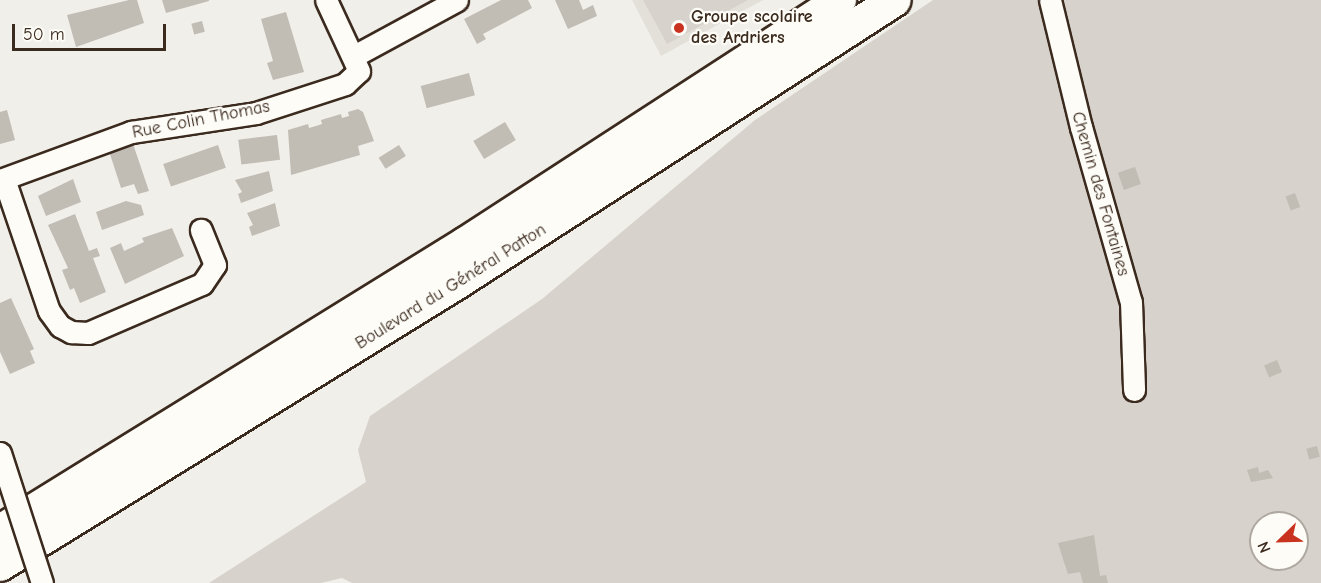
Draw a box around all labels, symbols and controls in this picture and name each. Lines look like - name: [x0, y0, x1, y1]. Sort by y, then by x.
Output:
- place label: Groupe scolaire des Ardriers: [691, 7, 813, 50]
- scale bar: [15, 12, 170, 50]
- marker: Groupe scolaire des Ardriers: [672, 21, 686, 35]
- text: 50 m: [23, 24, 65, 45]
- street label: Rue Colin Thomas: [130, 96, 272, 144]
- street label: Chemin des Fontaines: [1066, 109, 1134, 279]
- street label: Boulevard du Général Patton: [352, 219, 550, 355]
- north arrow: [1249, 511, 1309, 571]
- text: N: [1254, 539, 1275, 556]

